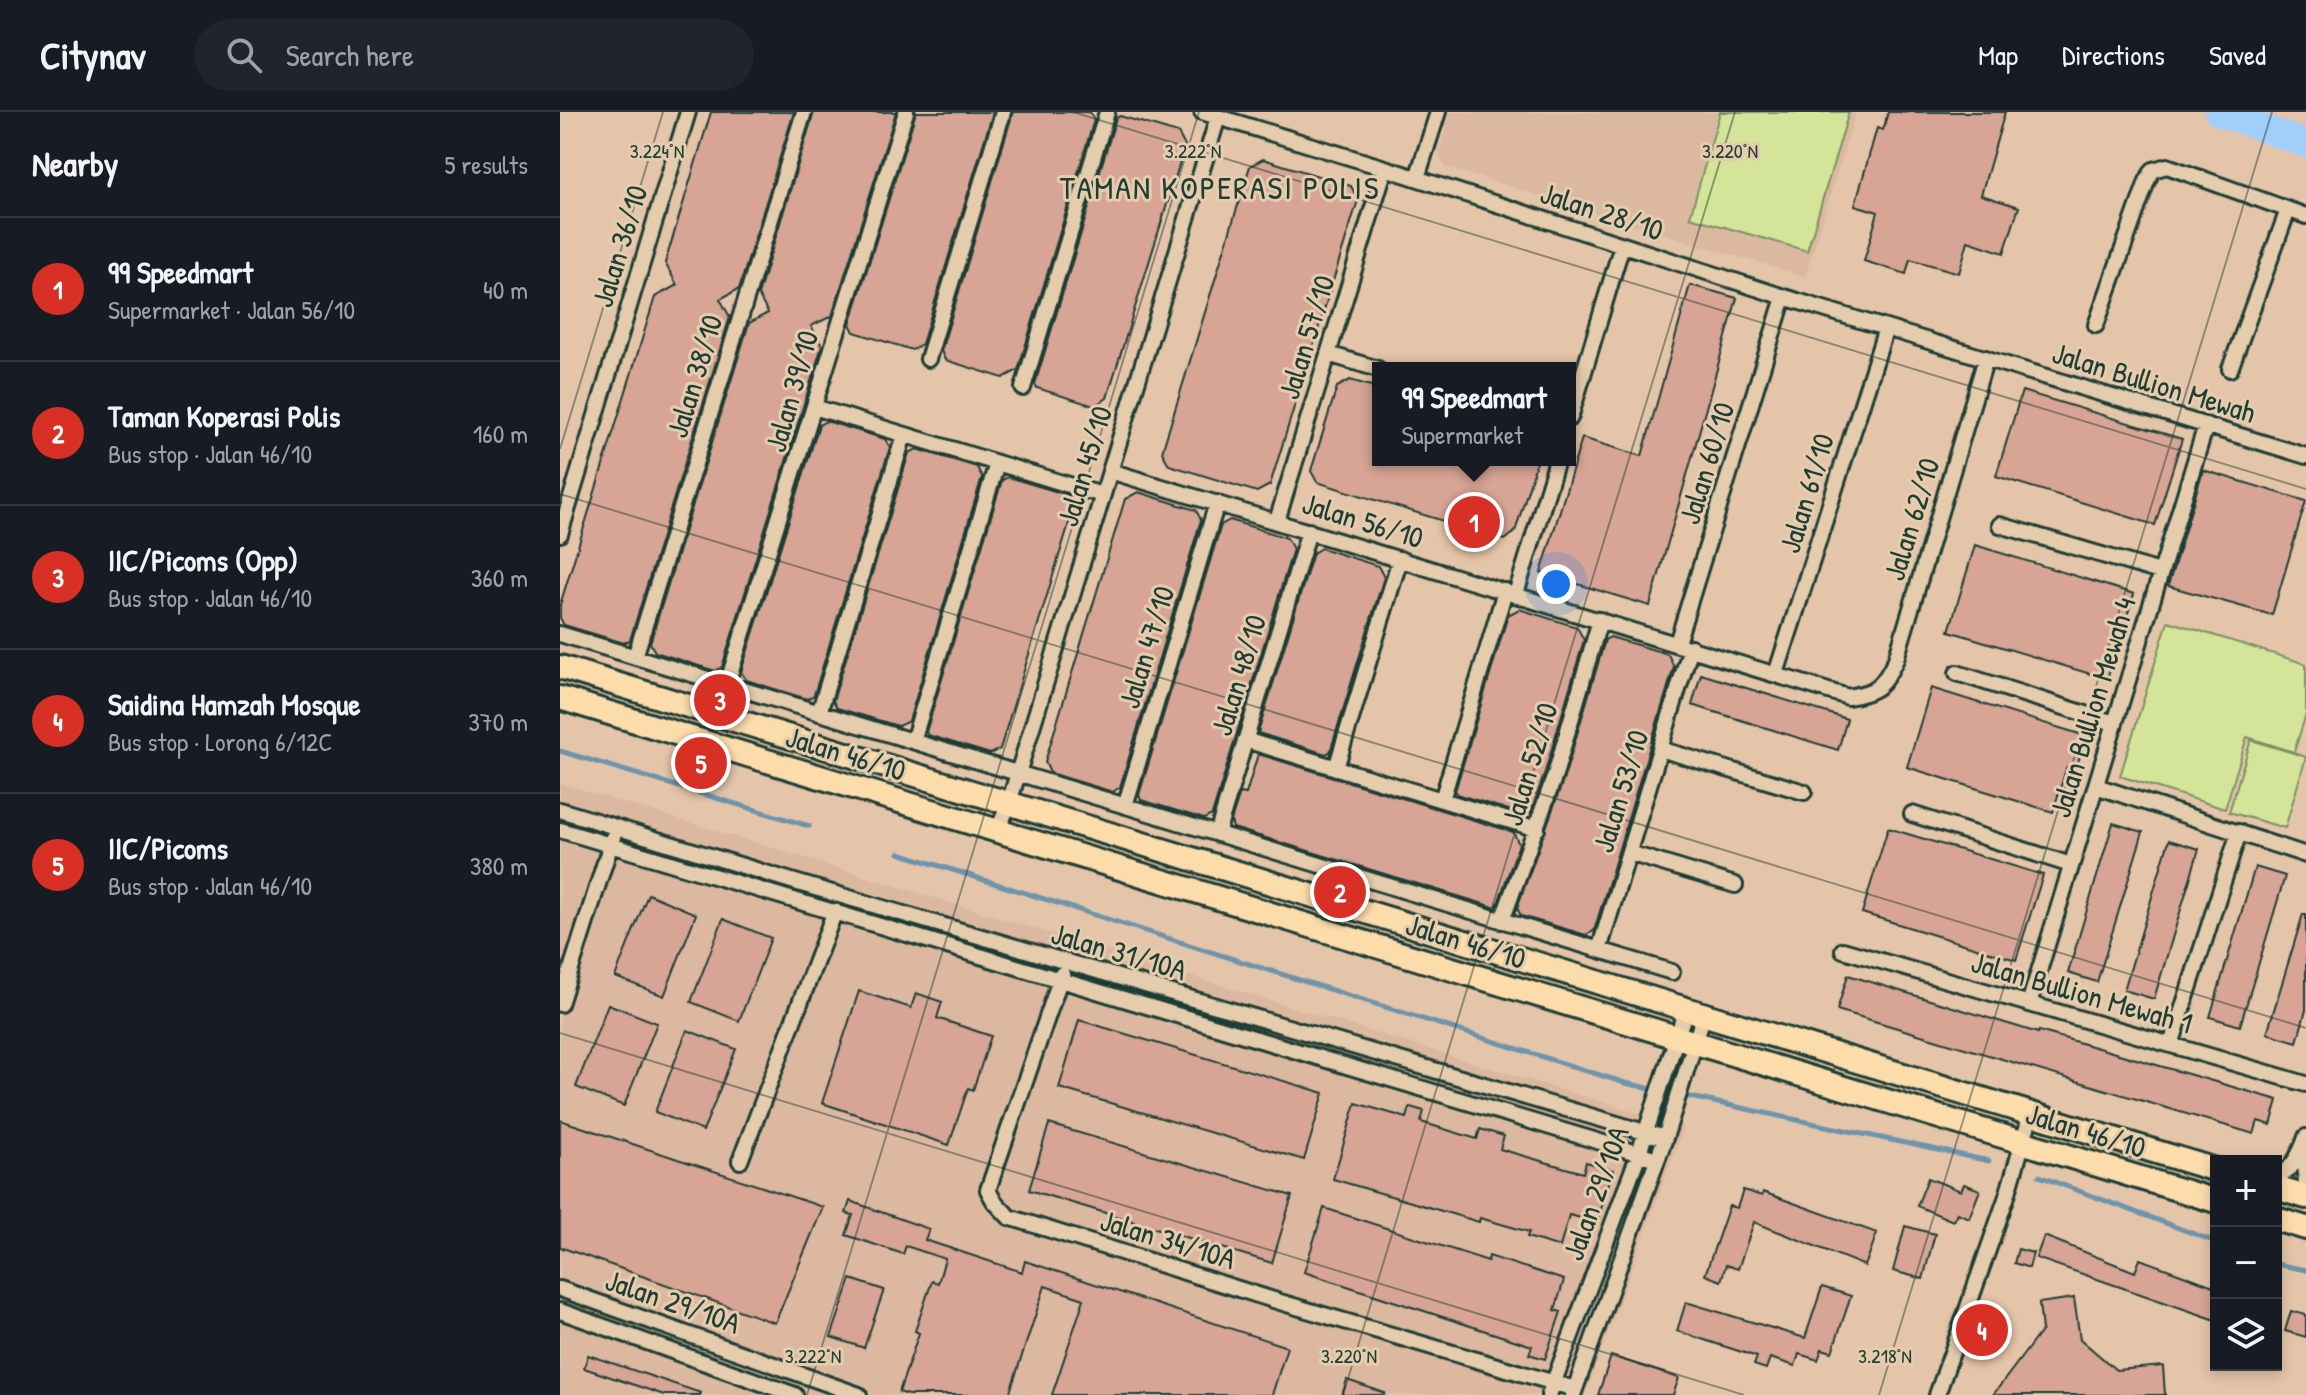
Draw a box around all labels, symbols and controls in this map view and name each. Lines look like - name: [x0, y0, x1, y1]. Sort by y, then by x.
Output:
- search box: [194, 19, 754, 91]
- text: Citynav: [40, 29, 146, 81]
- icon: search: [222, 33, 266, 77]
- text: Search here: [286, 35, 414, 75]
- text: Map: [1978, 36, 2018, 74]
- text: Directions: [2062, 36, 2165, 74]
- text: Saved: [2209, 36, 2266, 74]
- text: 3.224°N: [630, 137, 684, 164]
- text: 3.222°N: [1165, 137, 1221, 164]
- text: 3.220°N: [1702, 137, 1758, 164]
- text: Nearby: [32, 141, 118, 187]
- text: 5 results: [444, 147, 528, 182]
- district label: TAMAN KOPERASI POLIS: [1060, 166, 1380, 209]
- street label: Jalan 28/10: [1535, 172, 1669, 250]
- street label: Jalan 36/10: [582, 180, 656, 312]
- text: 99 Speedmart: [108, 252, 253, 292]
- street label: Jalan 57/10: [1268, 270, 1344, 404]
- text: 1: [53, 272, 63, 307]
- text: 40 m: [483, 272, 528, 307]
- text: Supermarket · Jalan 56/10: [108, 292, 355, 327]
- street label: Jalan 38/10: [656, 310, 732, 442]
- street label: Jalan 39/10: [755, 326, 827, 456]
- street label: Jalan Bullion Mewah: [2047, 332, 2261, 432]
- popup: [1372, 362, 1576, 466]
- text: 99 Speedmart: [1401, 377, 1547, 417]
- text: Taman Koperasi Polis: [108, 396, 340, 436]
- street label: Jalan 60/10: [1669, 397, 1743, 529]
- street label: Jalan 45/10: [1047, 401, 1121, 531]
- text: 2: [52, 416, 64, 451]
- text: 160 m: [473, 416, 528, 451]
- text: Supermarket: [1401, 417, 1523, 452]
- street label: Jalan 61/10: [1769, 428, 1843, 558]
- text: Bus stop · Jalan 46/10: [108, 436, 312, 471]
- street label: Jalan 62/10: [1873, 453, 1949, 585]
- street label: Jalan 56/10: [1298, 483, 1428, 557]
- pin: 1: [1448, 492, 1500, 552]
- text: IIC/Picoms (Opp): [108, 540, 298, 580]
- text: 3: [52, 560, 64, 595]
- text: 360 m: [471, 560, 528, 595]
- your location: [1536, 564, 1576, 604]
- text: Bus stop · Jalan 46/10: [108, 580, 312, 615]
- street label: Jalan 47/10: [1108, 581, 1184, 713]
- street label: Jalan Bullion Mewah 4: [2039, 592, 2145, 822]
- street label: Jalan 48/10: [1201, 610, 1275, 740]
- pin: 3: [694, 670, 746, 730]
- text: Saidina Hamzah Mosque: [108, 684, 361, 724]
- street label: Jalan 52/10: [1491, 698, 1567, 830]
- text: 4: [53, 704, 63, 739]
- text: 370 m: [468, 704, 528, 739]
- street label: Jalan 46/10: [781, 716, 911, 790]
- text: Bus stop · Lorong 6/12C: [108, 724, 332, 759]
- street label: Jalan 53/10: [1582, 725, 1658, 857]
- pin: 5: [675, 733, 727, 793]
- text: IIC/Picoms: [108, 828, 228, 868]
- text: 5: [53, 848, 64, 883]
- text: 380 m: [470, 848, 528, 883]
- pin: 2: [1314, 862, 1366, 922]
- text: Bus stop · Jalan 46/10: [108, 868, 312, 903]
- street label: Jalan 46/10: [1401, 904, 1531, 978]
- street label: Jalan 31/10A: [1047, 913, 1192, 989]
- street label: Jalan Bullion Mewah 1: [1967, 941, 2197, 1043]
- street label: Jalan 46/10: [2021, 1093, 2151, 1167]
- street label: Jalan 29/10A: [1552, 1120, 1638, 1266]
- map controls: [2210, 1155, 2282, 1371]
- button: +: [2210, 1155, 2282, 1227]
- street label: Jalan 34/10A: [1095, 1199, 1241, 1279]
- button: −: [2210, 1227, 2282, 1299]
- street label: Jalan 29/10A: [600, 1259, 746, 1343]
- button: layers: [2210, 1299, 2282, 1371]
- pin: 4: [1956, 1300, 2008, 1360]
- text: 3.222°N: [785, 1342, 841, 1369]
- text: 3.220°N: [1321, 1342, 1377, 1369]
- text: 3.218°N: [1858, 1342, 1912, 1369]

